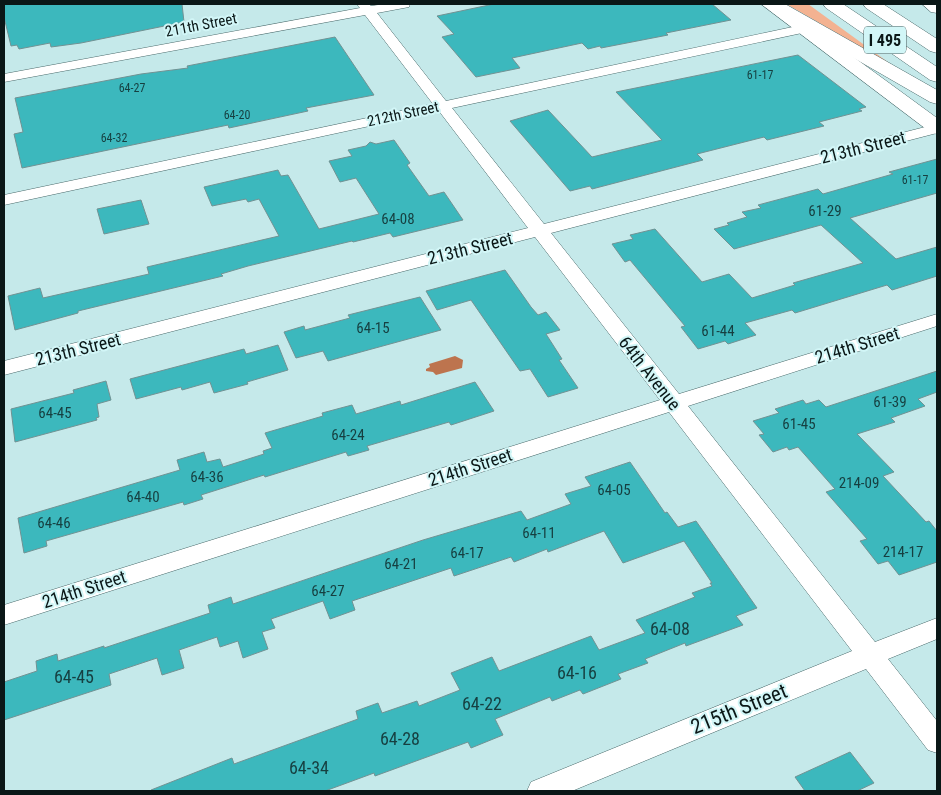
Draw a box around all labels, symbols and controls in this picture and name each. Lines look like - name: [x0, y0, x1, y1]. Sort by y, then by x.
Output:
- street label: 211th Street: [164, 9, 238, 41]
- road number: I 495: [864, 26, 906, 54]
- house number: 61-17: [747, 68, 773, 82]
- house number: 64-27: [119, 81, 145, 95]
- street label: 212th Street: [366, 98, 440, 130]
- house number: 64-20: [224, 108, 250, 122]
- street label: 213th Street: [818, 126, 908, 168]
- house number: 64-32: [101, 131, 127, 145]
- house number: 61-17: [902, 173, 928, 187]
- house number: 61-29: [808, 202, 842, 220]
- house number: 64-08: [381, 210, 415, 228]
- street label: 213th Street: [425, 227, 515, 269]
- house number: 64-15: [356, 319, 390, 337]
- house number: 61-44: [701, 322, 735, 340]
- street label: 214th Street: [812, 322, 902, 368]
- street label: 213th Street: [33, 328, 123, 370]
- street label: 64th Avenue: [615, 332, 685, 414]
- house number: 61-39: [873, 393, 907, 411]
- house number: 64-45: [38, 404, 72, 422]
- house number: 61-45: [782, 415, 816, 433]
- house number: 64-24: [331, 426, 365, 444]
- street label: 214th Street: [425, 444, 515, 490]
- house number: 64-36: [190, 468, 224, 486]
- house number: 214-09: [839, 474, 879, 492]
- house number: 64-05: [597, 481, 631, 499]
- house number: 64-40: [126, 488, 160, 506]
- house number: 64-46: [37, 514, 71, 532]
- house number: 64-11: [522, 524, 556, 542]
- house number: 214-17: [883, 543, 923, 561]
- house number: 64-17: [450, 544, 484, 562]
- house number: 64-21: [384, 555, 418, 573]
- street label: 214th Street: [39, 566, 129, 612]
- house number: 64-27: [311, 582, 345, 600]
- house number: 64-08: [650, 618, 690, 639]
- house number: 64-16: [557, 662, 597, 683]
- house number: 64-45: [54, 666, 94, 687]
- street label: 215th Street: [687, 679, 791, 739]
- house number: 64-22: [462, 693, 502, 714]
- house number: 64-28: [380, 728, 420, 749]
- house number: 64-34: [289, 757, 329, 778]

